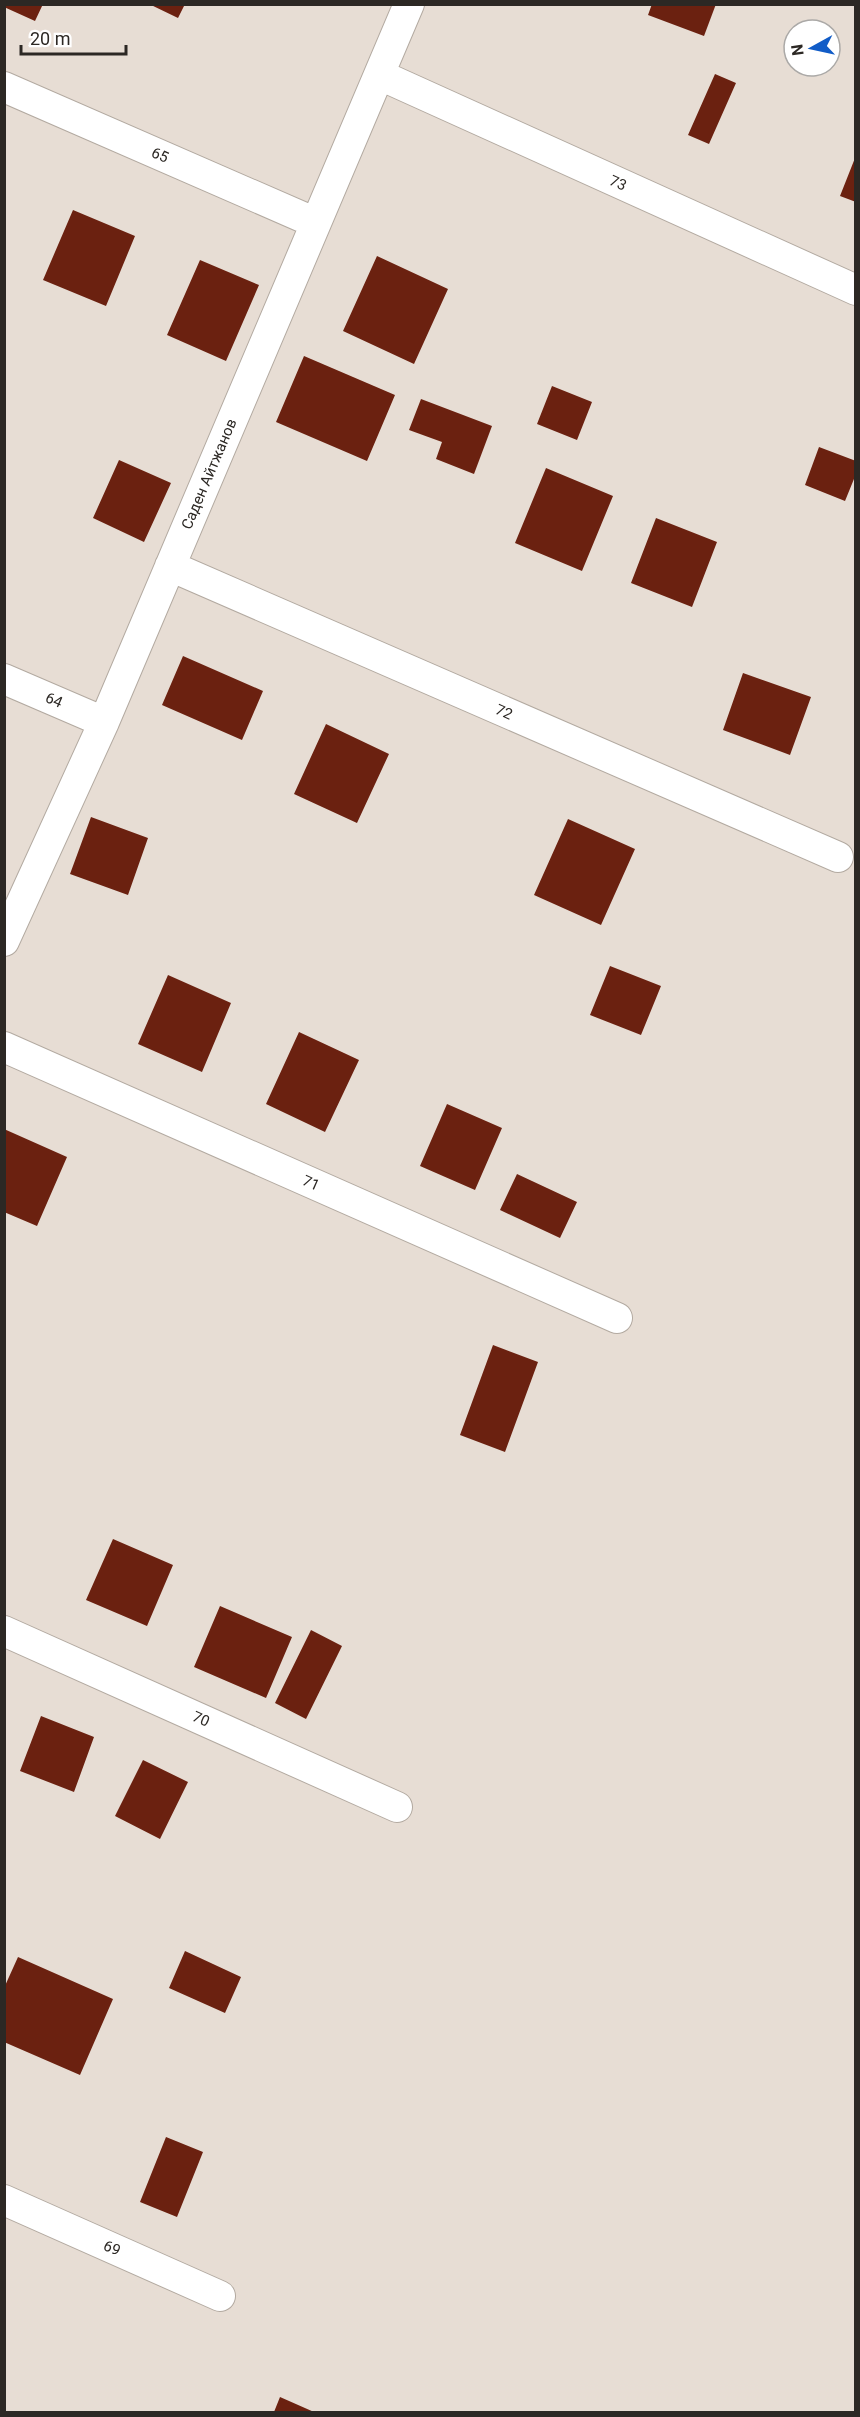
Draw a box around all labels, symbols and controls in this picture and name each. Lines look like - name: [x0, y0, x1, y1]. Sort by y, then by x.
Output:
- scale bar: [21, 18, 126, 56]
- north arrow: [782, 18, 842, 78]
- text: 20 m: [30, 28, 70, 49]
- text: N: [787, 43, 808, 57]
- street label: 65: [149, 143, 171, 167]
- street label: 73: [607, 171, 629, 195]
- street label: Саден Айтжанов: [178, 416, 240, 532]
- street label: 64: [43, 688, 66, 712]
- street label: 72: [493, 700, 515, 724]
- street label: 71: [300, 1171, 322, 1195]
- street label: 70: [190, 1707, 212, 1731]
- street label: 69: [101, 2236, 123, 2260]

